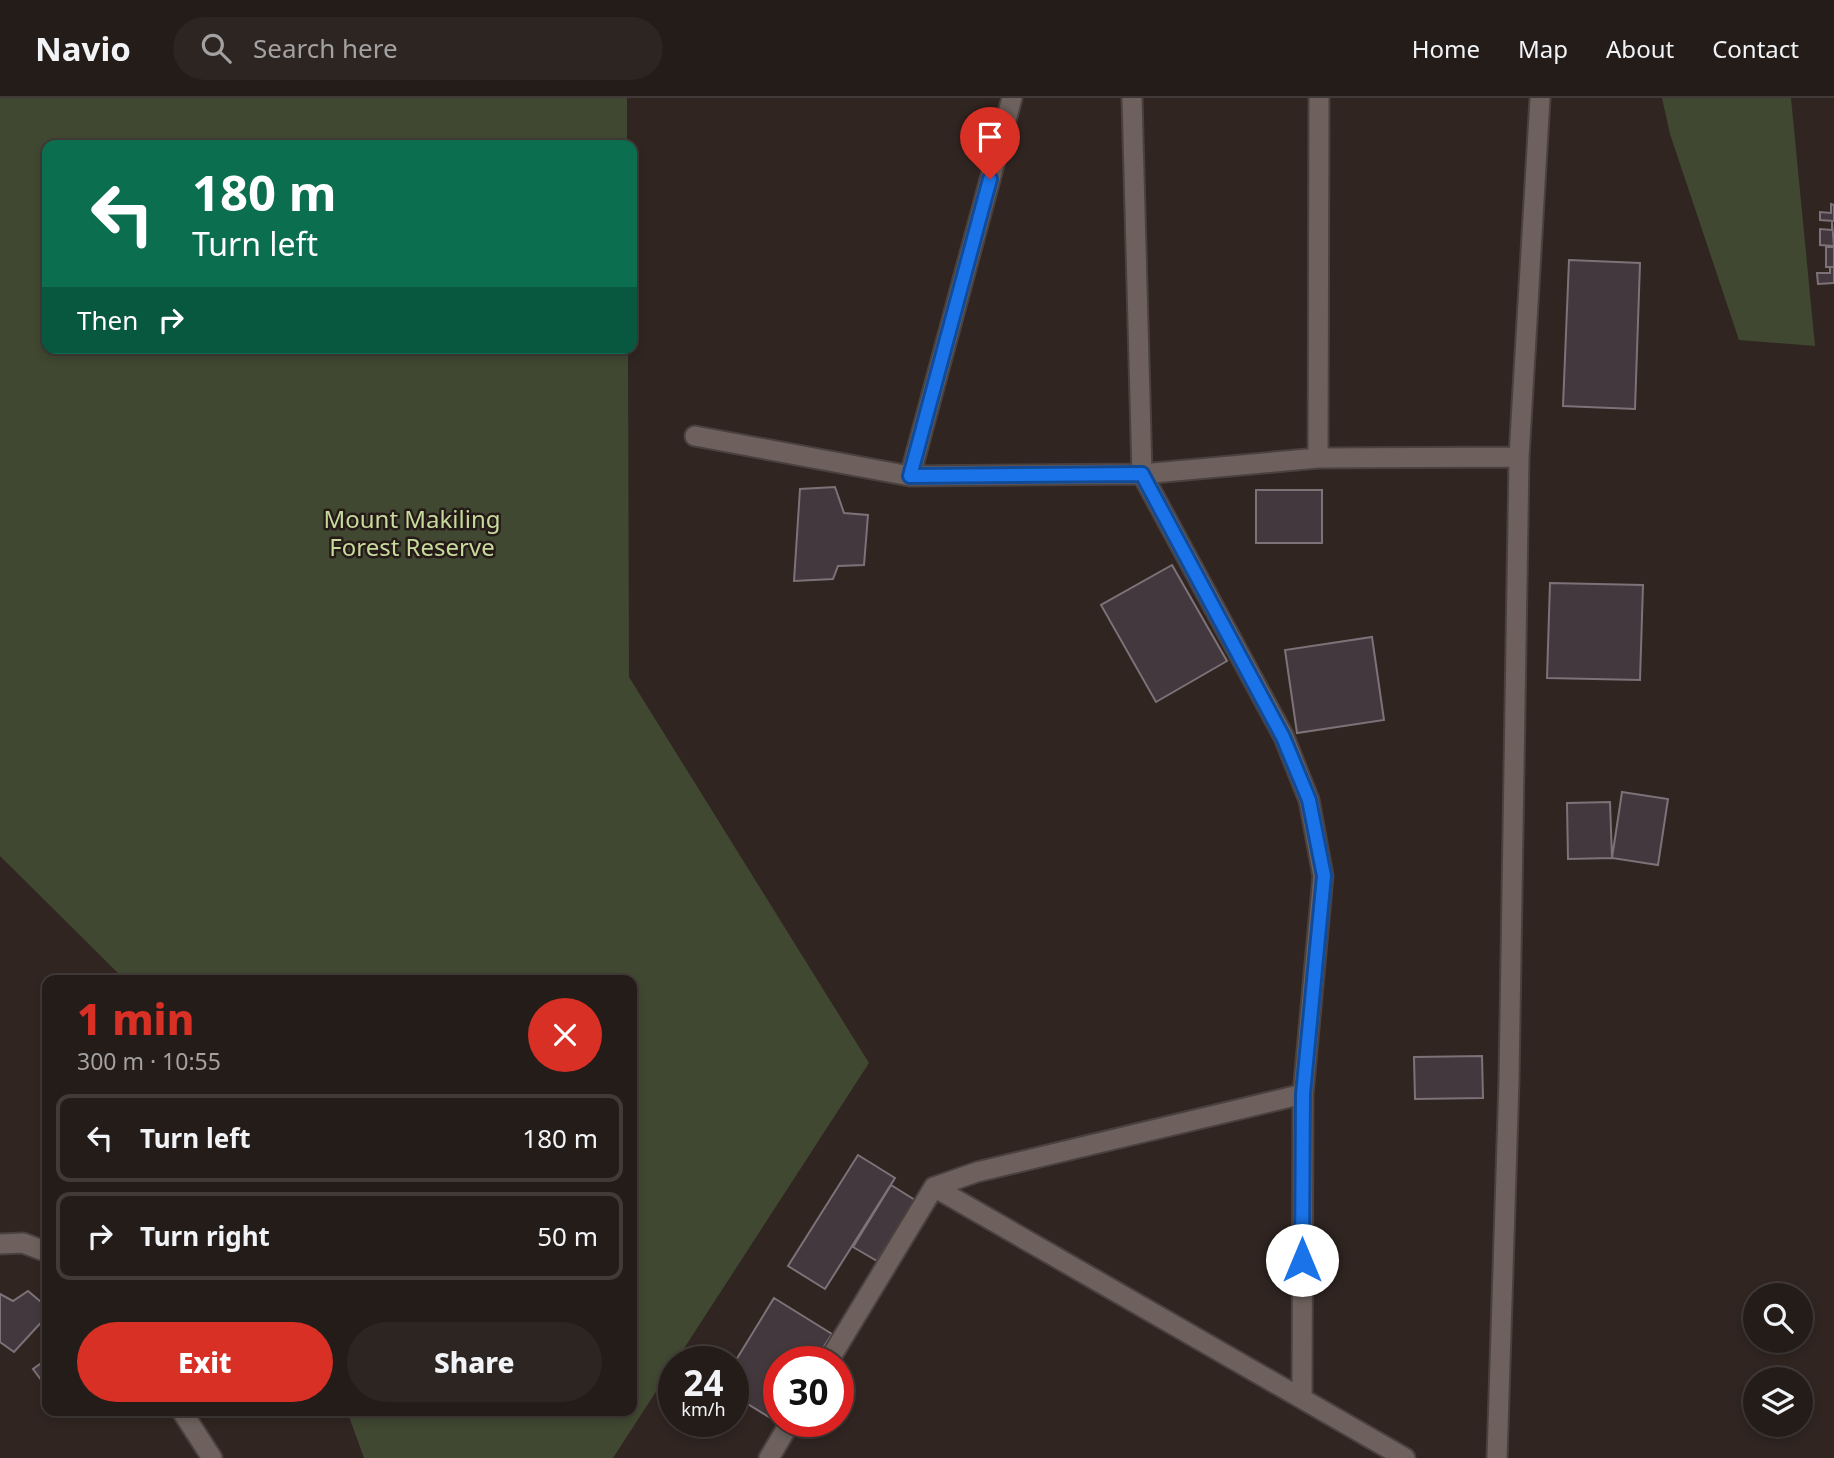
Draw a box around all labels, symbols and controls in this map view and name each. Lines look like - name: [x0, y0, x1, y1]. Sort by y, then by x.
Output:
- search box: [173, 17, 663, 80]
- text: Navio: [35, 26, 131, 71]
- icon: search: [197, 29, 235, 67]
- text: Search here: [253, 30, 398, 66]
- text: Home: [1412, 32, 1480, 65]
- text: Map: [1518, 32, 1568, 65]
- text: About: [1606, 32, 1674, 65]
- text: Contact: [1712, 32, 1799, 65]
- pin: [960, 107, 1020, 179]
- icon: arrive: [971, 118, 1009, 156]
- text: 180 m: [192, 159, 337, 225]
- icon: left: [77, 168, 168, 259]
- text: Turn left: [192, 222, 318, 265]
- icon: right: [152, 301, 190, 339]
- text: Then: [77, 302, 138, 338]
- park label: Mount Makiling Forest Reserve: [323, 502, 501, 563]
- text: 1 min: [77, 990, 194, 1047]
- button: close: [528, 998, 602, 1072]
- text: 300 m · 10:55: [77, 1045, 221, 1077]
- icon: left: [81, 1119, 119, 1157]
- text: Turn left: [140, 1120, 251, 1156]
- text: 180 m: [522, 1120, 598, 1156]
- icon: right: [81, 1217, 119, 1255]
- text: Turn right: [140, 1218, 270, 1254]
- text: 50 m: [537, 1218, 598, 1254]
- position arrow: [1265, 1223, 1339, 1297]
- map controls: [1743, 1283, 1813, 1437]
- button: search: [1743, 1283, 1813, 1353]
- button: Exit: [77, 1322, 333, 1402]
- button: Share: [347, 1322, 602, 1402]
- speed limit sign: 30: [763, 1346, 854, 1437]
- text: 24: [683, 1359, 724, 1406]
- button: layers: [1743, 1367, 1813, 1437]
- text: km/h: [681, 1397, 726, 1421]

